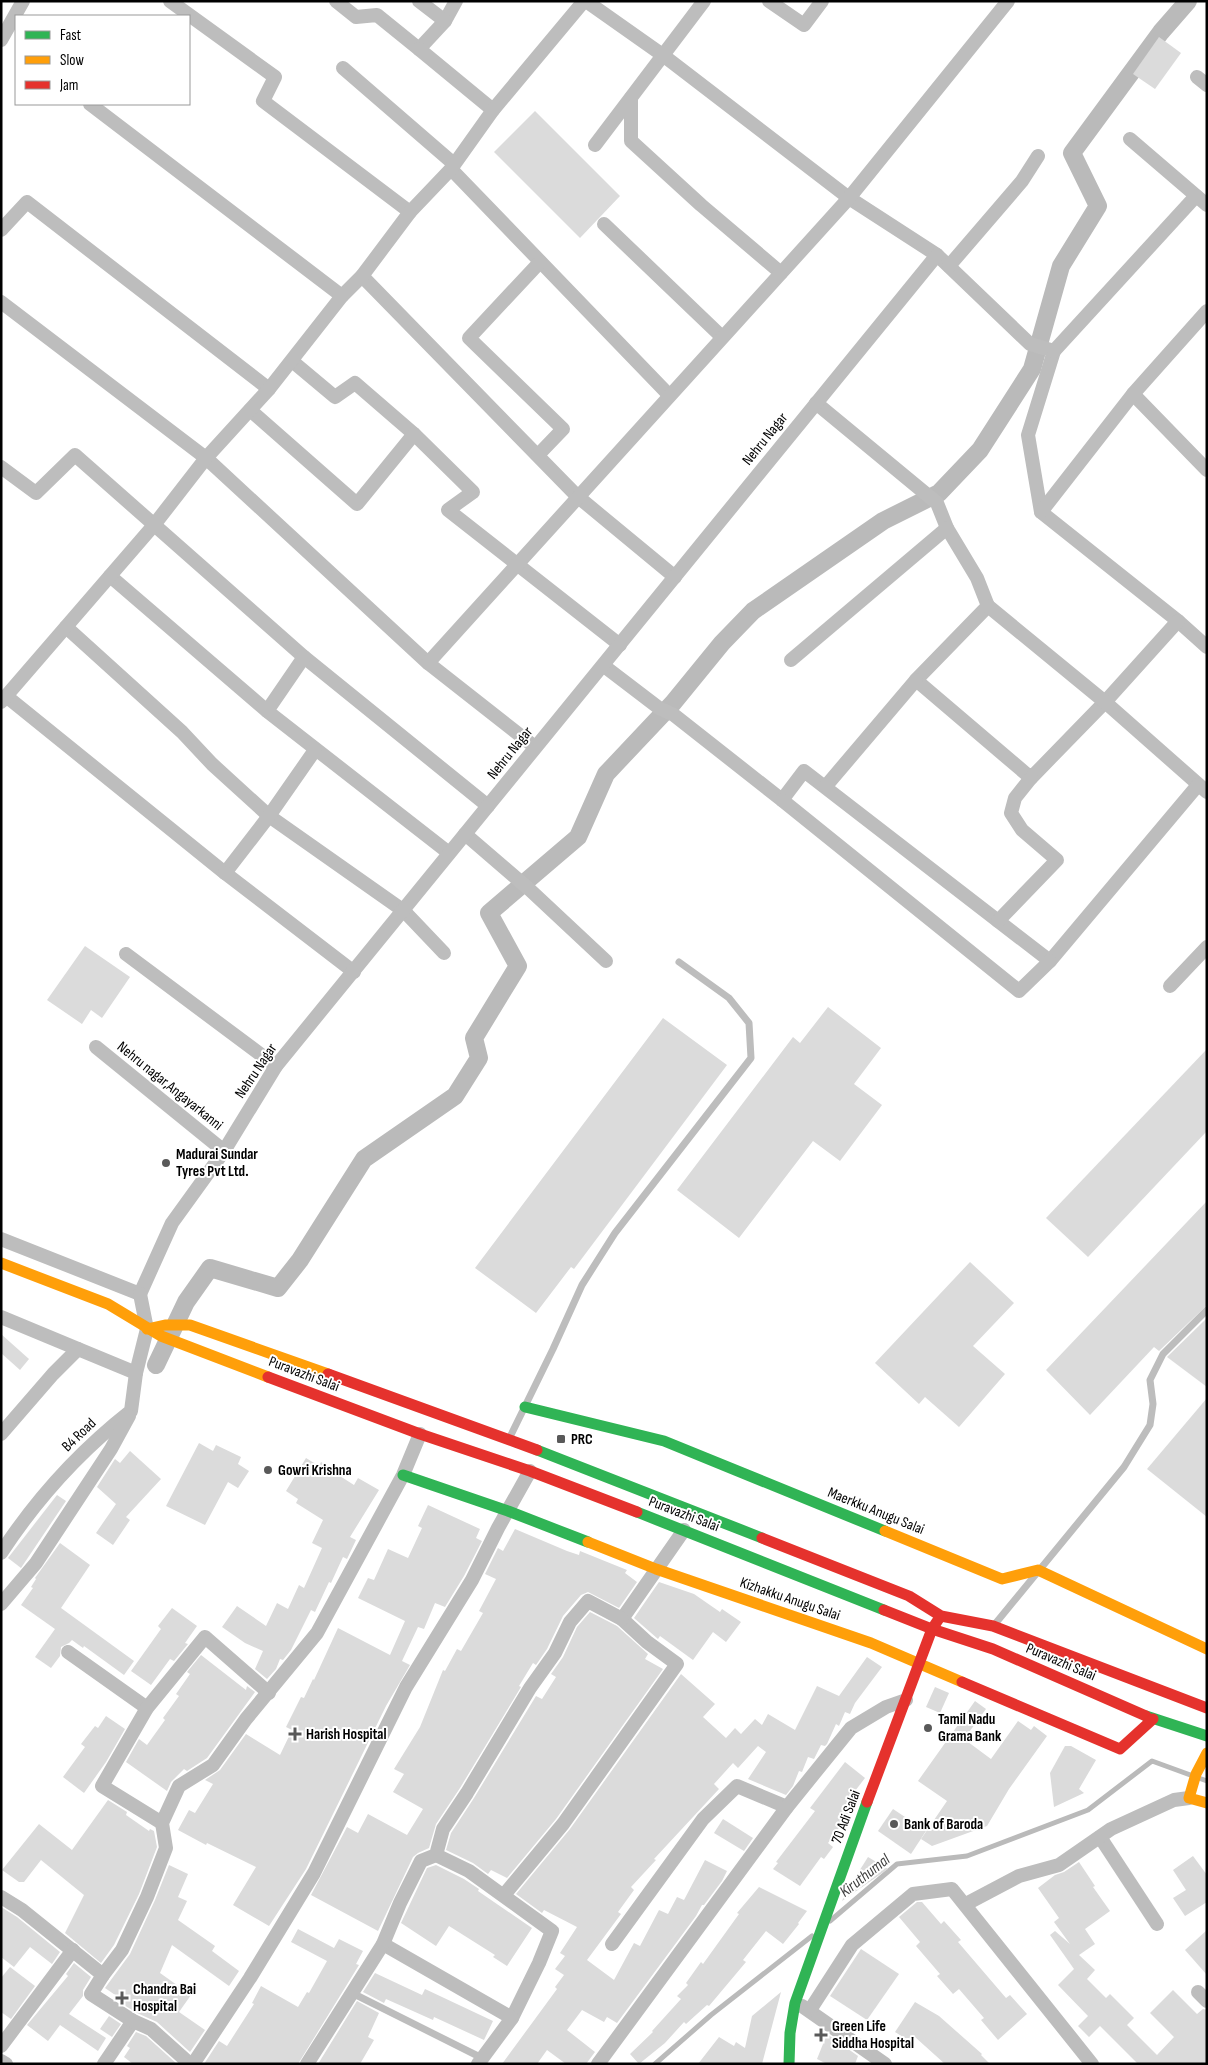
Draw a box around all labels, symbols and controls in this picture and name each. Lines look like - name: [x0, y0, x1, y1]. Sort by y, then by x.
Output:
- legend: [15, 15, 190, 105]
- text: Fast: [60, 26, 82, 45]
- text: Slow: [60, 51, 84, 70]
- text: Jam: [59, 76, 78, 95]
- street label: Nehru Nagar: [738, 408, 792, 469]
- street label: Nehru Nagar: [483, 722, 537, 783]
- street label: Nehru nagar,Angayarkanni: [113, 1037, 227, 1135]
- street label: Nehru Nagar: [231, 1039, 282, 1102]
- place label: Madurai Sundar Tyres Pvt Ltd.: [176, 1145, 258, 1181]
- marker: Madurai Sundar Tyres Pvt Ltd.: [160, 1157, 172, 1169]
- street label: Puravazhi Salai: [266, 1352, 342, 1396]
- street label: B4 Road: [58, 1414, 100, 1456]
- place label: PRC: [571, 1430, 593, 1449]
- marker: PRC: [555, 1433, 567, 1445]
- place label: Gowri Krishna: [278, 1461, 352, 1480]
- marker: Gowri Krishna: [262, 1464, 274, 1476]
- street label: Maerkku Anugu Salai: [825, 1483, 927, 1539]
- street label: Puravazhi Salai: [646, 1492, 722, 1536]
- street label: Kizhakku Anugu Salai: [737, 1573, 843, 1625]
- street label: Puravazhi Salai: [1023, 1639, 1099, 1685]
- place label: Tamil Nadu Grama Bank: [938, 1710, 1002, 1746]
- marker: Tamil Nadu Grama Bank: [922, 1722, 934, 1734]
- place label: Harish Hospital: [306, 1725, 387, 1744]
- marker: Harish Hospital: [288, 1727, 302, 1741]
- street label: 70 Adi Salai: [827, 1787, 865, 1847]
- place label: Bank of Baroda: [904, 1815, 983, 1834]
- marker: Bank of Baroda: [888, 1818, 900, 1830]
- water label: Kiruthumal: [836, 1850, 895, 1902]
- place label: Chandra Bai Hospital: [133, 1980, 196, 2016]
- marker: Chandra Bai Hospital: [115, 1991, 129, 2005]
- place label: Green Life Siddha Hospital: [832, 2017, 914, 2053]
- marker: Green Life Siddha Hospital: [814, 2028, 828, 2042]

